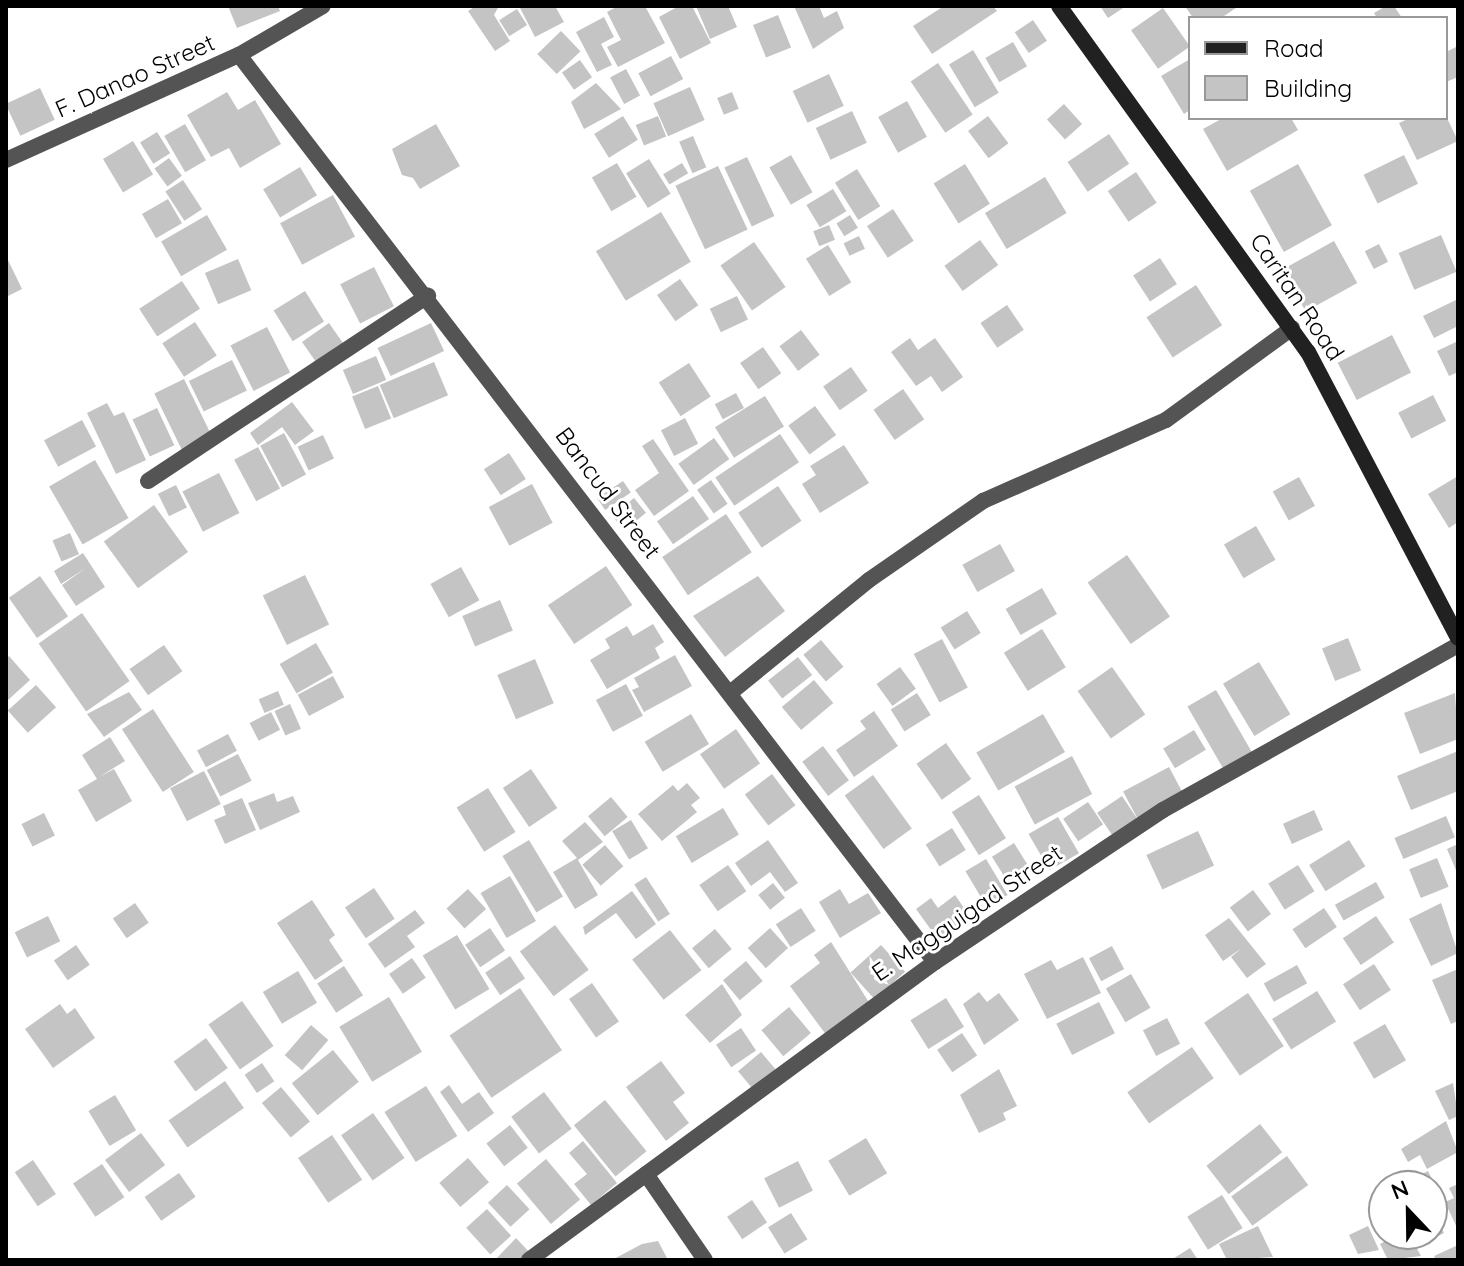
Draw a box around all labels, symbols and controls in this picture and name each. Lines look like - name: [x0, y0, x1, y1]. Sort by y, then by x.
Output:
- legend: [1188, 16, 1448, 120]
- street label: F. Danao Street: [51, 28, 219, 124]
- text: Road: [1264, 33, 1324, 63]
- text: Building: [1264, 73, 1352, 103]
- street label: Caritan Road: [1244, 228, 1350, 366]
- street label: Bancud Street: [549, 422, 667, 564]
- street label: E. Magguigad Street: [866, 839, 1068, 987]
- north arrow: [1368, 1170, 1448, 1250]
- text: N: [1387, 1174, 1412, 1206]

